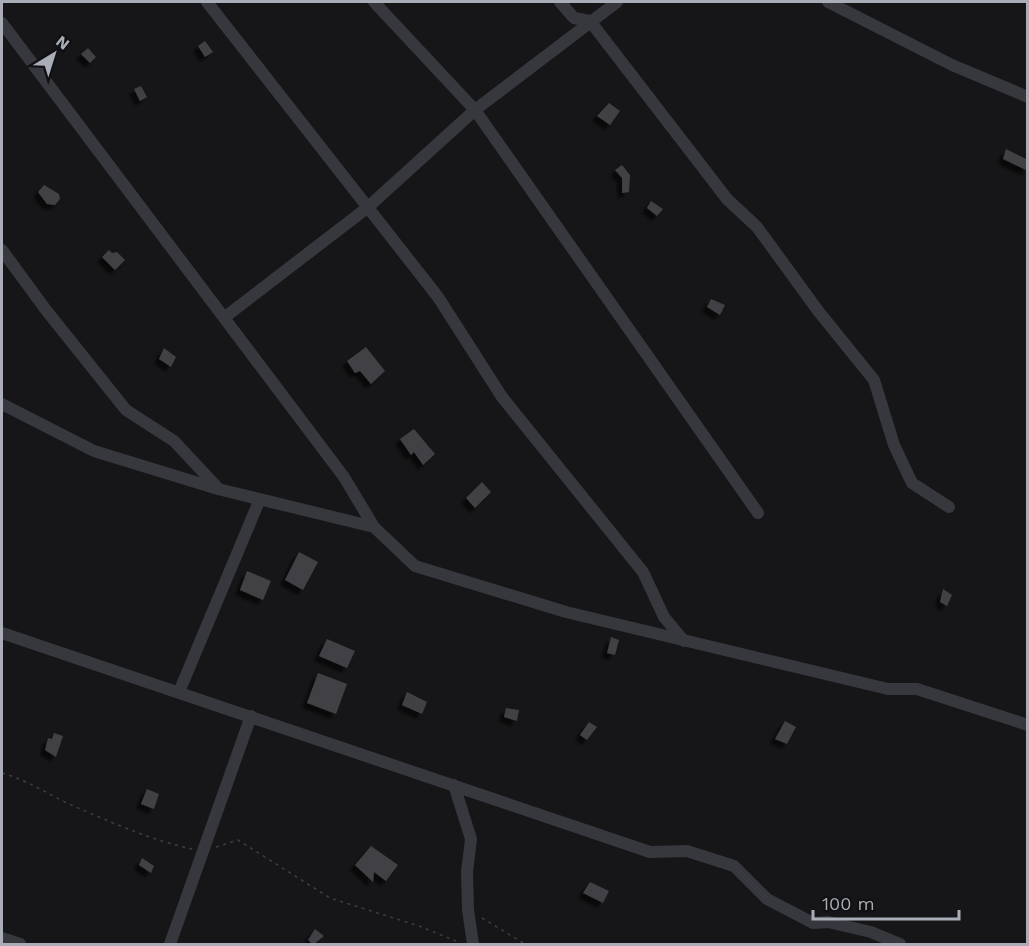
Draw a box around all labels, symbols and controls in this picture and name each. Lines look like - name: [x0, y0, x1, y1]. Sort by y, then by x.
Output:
- north arrow: [24, 24, 84, 84]
- text: N: [52, 31, 73, 54]
- scale bar: [813, 883, 958, 921]
- text: 100 m: [822, 893, 875, 914]

